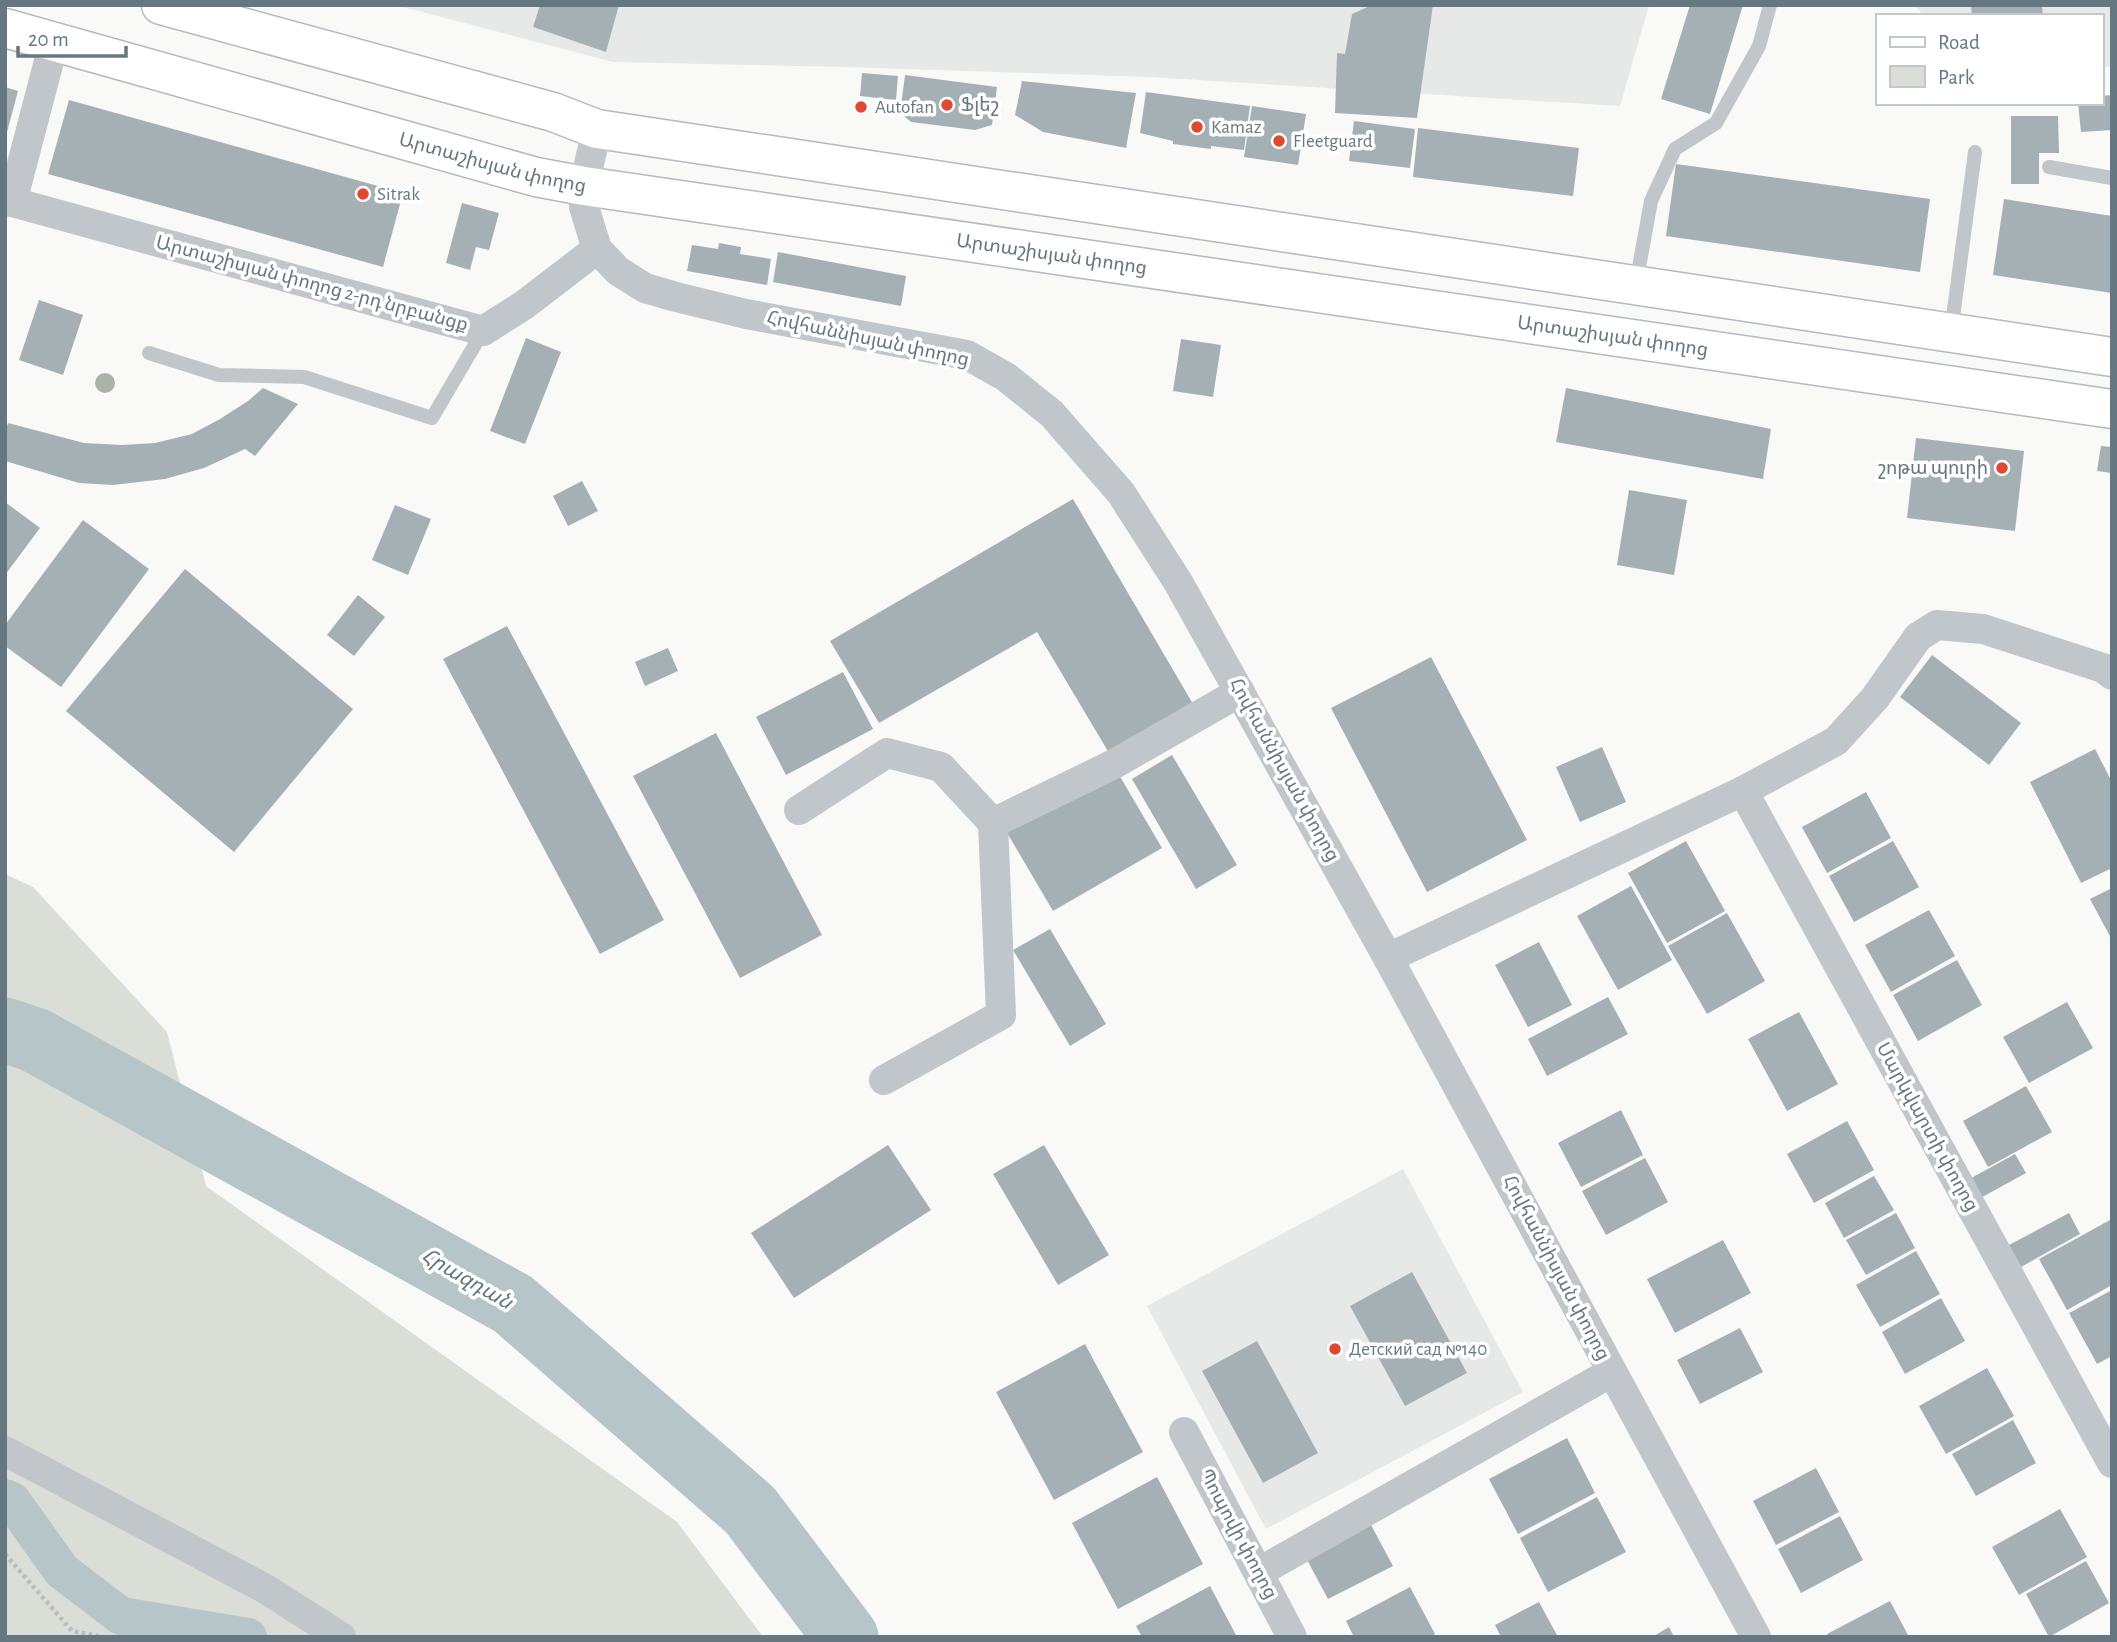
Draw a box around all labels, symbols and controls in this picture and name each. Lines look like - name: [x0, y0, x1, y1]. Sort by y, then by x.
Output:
- scale bar: [18, 14, 126, 58]
- legend: [1876, 14, 2103, 105]
- text: 20 m: [28, 29, 69, 50]
- text: Road: [1938, 32, 1980, 53]
- text: Park: [1938, 67, 1975, 88]
- place label: Ֆլեշ: [961, 96, 999, 116]
- marker: Ֆլեշ: [939, 97, 955, 113]
- place label: Autofan: [875, 98, 934, 117]
- marker: Autofan: [853, 99, 869, 115]
- place label: Kamaz: [1211, 118, 1262, 137]
- marker: Kamaz: [1189, 119, 1205, 135]
- street label: Արտաշիսյան փողոց: [397, 130, 588, 197]
- place label: Fleetguard: [1293, 132, 1373, 151]
- marker: Fleetguard: [1271, 133, 1287, 149]
- place label: Sitrak: [377, 185, 420, 204]
- marker: Sitrak: [355, 186, 371, 202]
- street label: Արտաշիսյան փողոց: [955, 231, 1148, 279]
- street label: Արտաշիսյան փողոց 2-րդ նրբանցք: [154, 232, 470, 336]
- street label: Հովհաննիսյան փողոց: [765, 307, 971, 371]
- street label: Արտաշիսյան փողոց: [1516, 313, 1709, 360]
- place label: շոթա պուրի: [1878, 459, 1988, 479]
- marker: շոթա պուրի: [1994, 460, 2010, 476]
- street label: Հովհաննիսյան փողոց: [1225, 675, 1343, 865]
- street label: Մարկվարտի փողոց: [1872, 1039, 1981, 1215]
- street label: Հովհաննիսյան փողոց: [1498, 1172, 1614, 1364]
- water label: Հրազդան: [418, 1245, 517, 1315]
- place label: Детский сад №140: [1349, 1340, 1487, 1359]
- marker: Детский сад №140: [1327, 1341, 1343, 1357]
- street label: Պոպովի փողոց: [1195, 1466, 1280, 1603]

